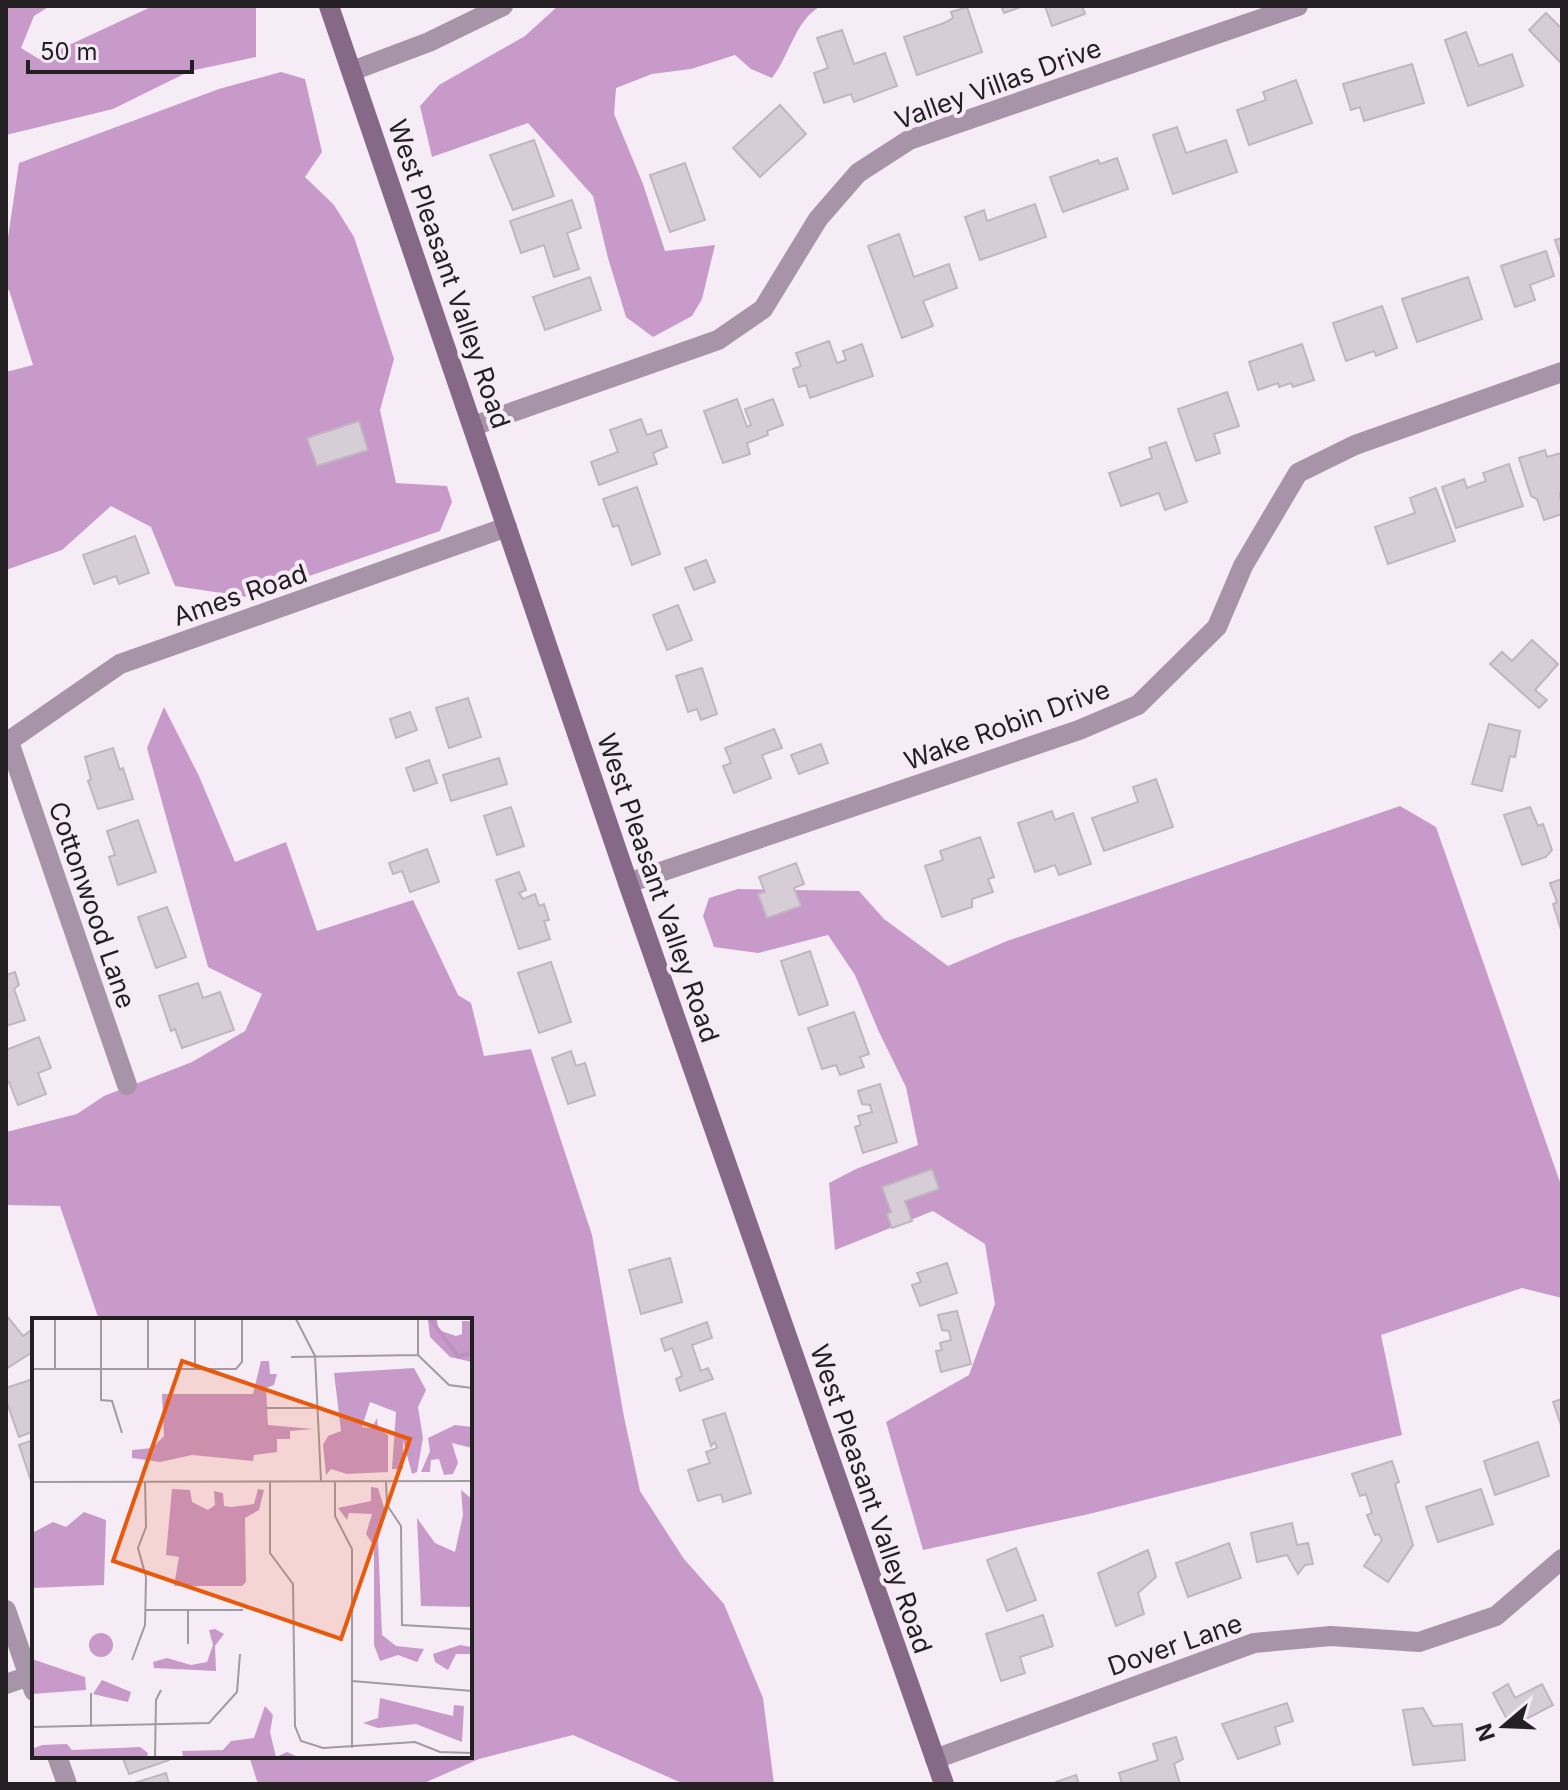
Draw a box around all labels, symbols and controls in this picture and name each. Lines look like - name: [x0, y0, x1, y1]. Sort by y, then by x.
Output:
- scale bar: [28, 24, 192, 74]
- street label: Valley Villas Drive: [890, 32, 1105, 135]
- text: 50 m: [40, 37, 98, 66]
- street label: West Pleasant Valley Road: [382, 115, 517, 432]
- street label: Ames Road: [169, 557, 311, 632]
- street label: Wake Robin Drive: [900, 673, 1114, 776]
- street label: West Pleasant Valley Road: [591, 729, 726, 1046]
- street label: Cottonwood Lane: [43, 797, 142, 1012]
- inset map: [32, 1318, 472, 1758]
- street label: West Pleasant Valley Road: [804, 1340, 939, 1657]
- street label: Dover Lane: [1104, 1607, 1246, 1682]
- north arrow: [1464, 1686, 1544, 1766]
- text: N: [1470, 1720, 1500, 1745]

